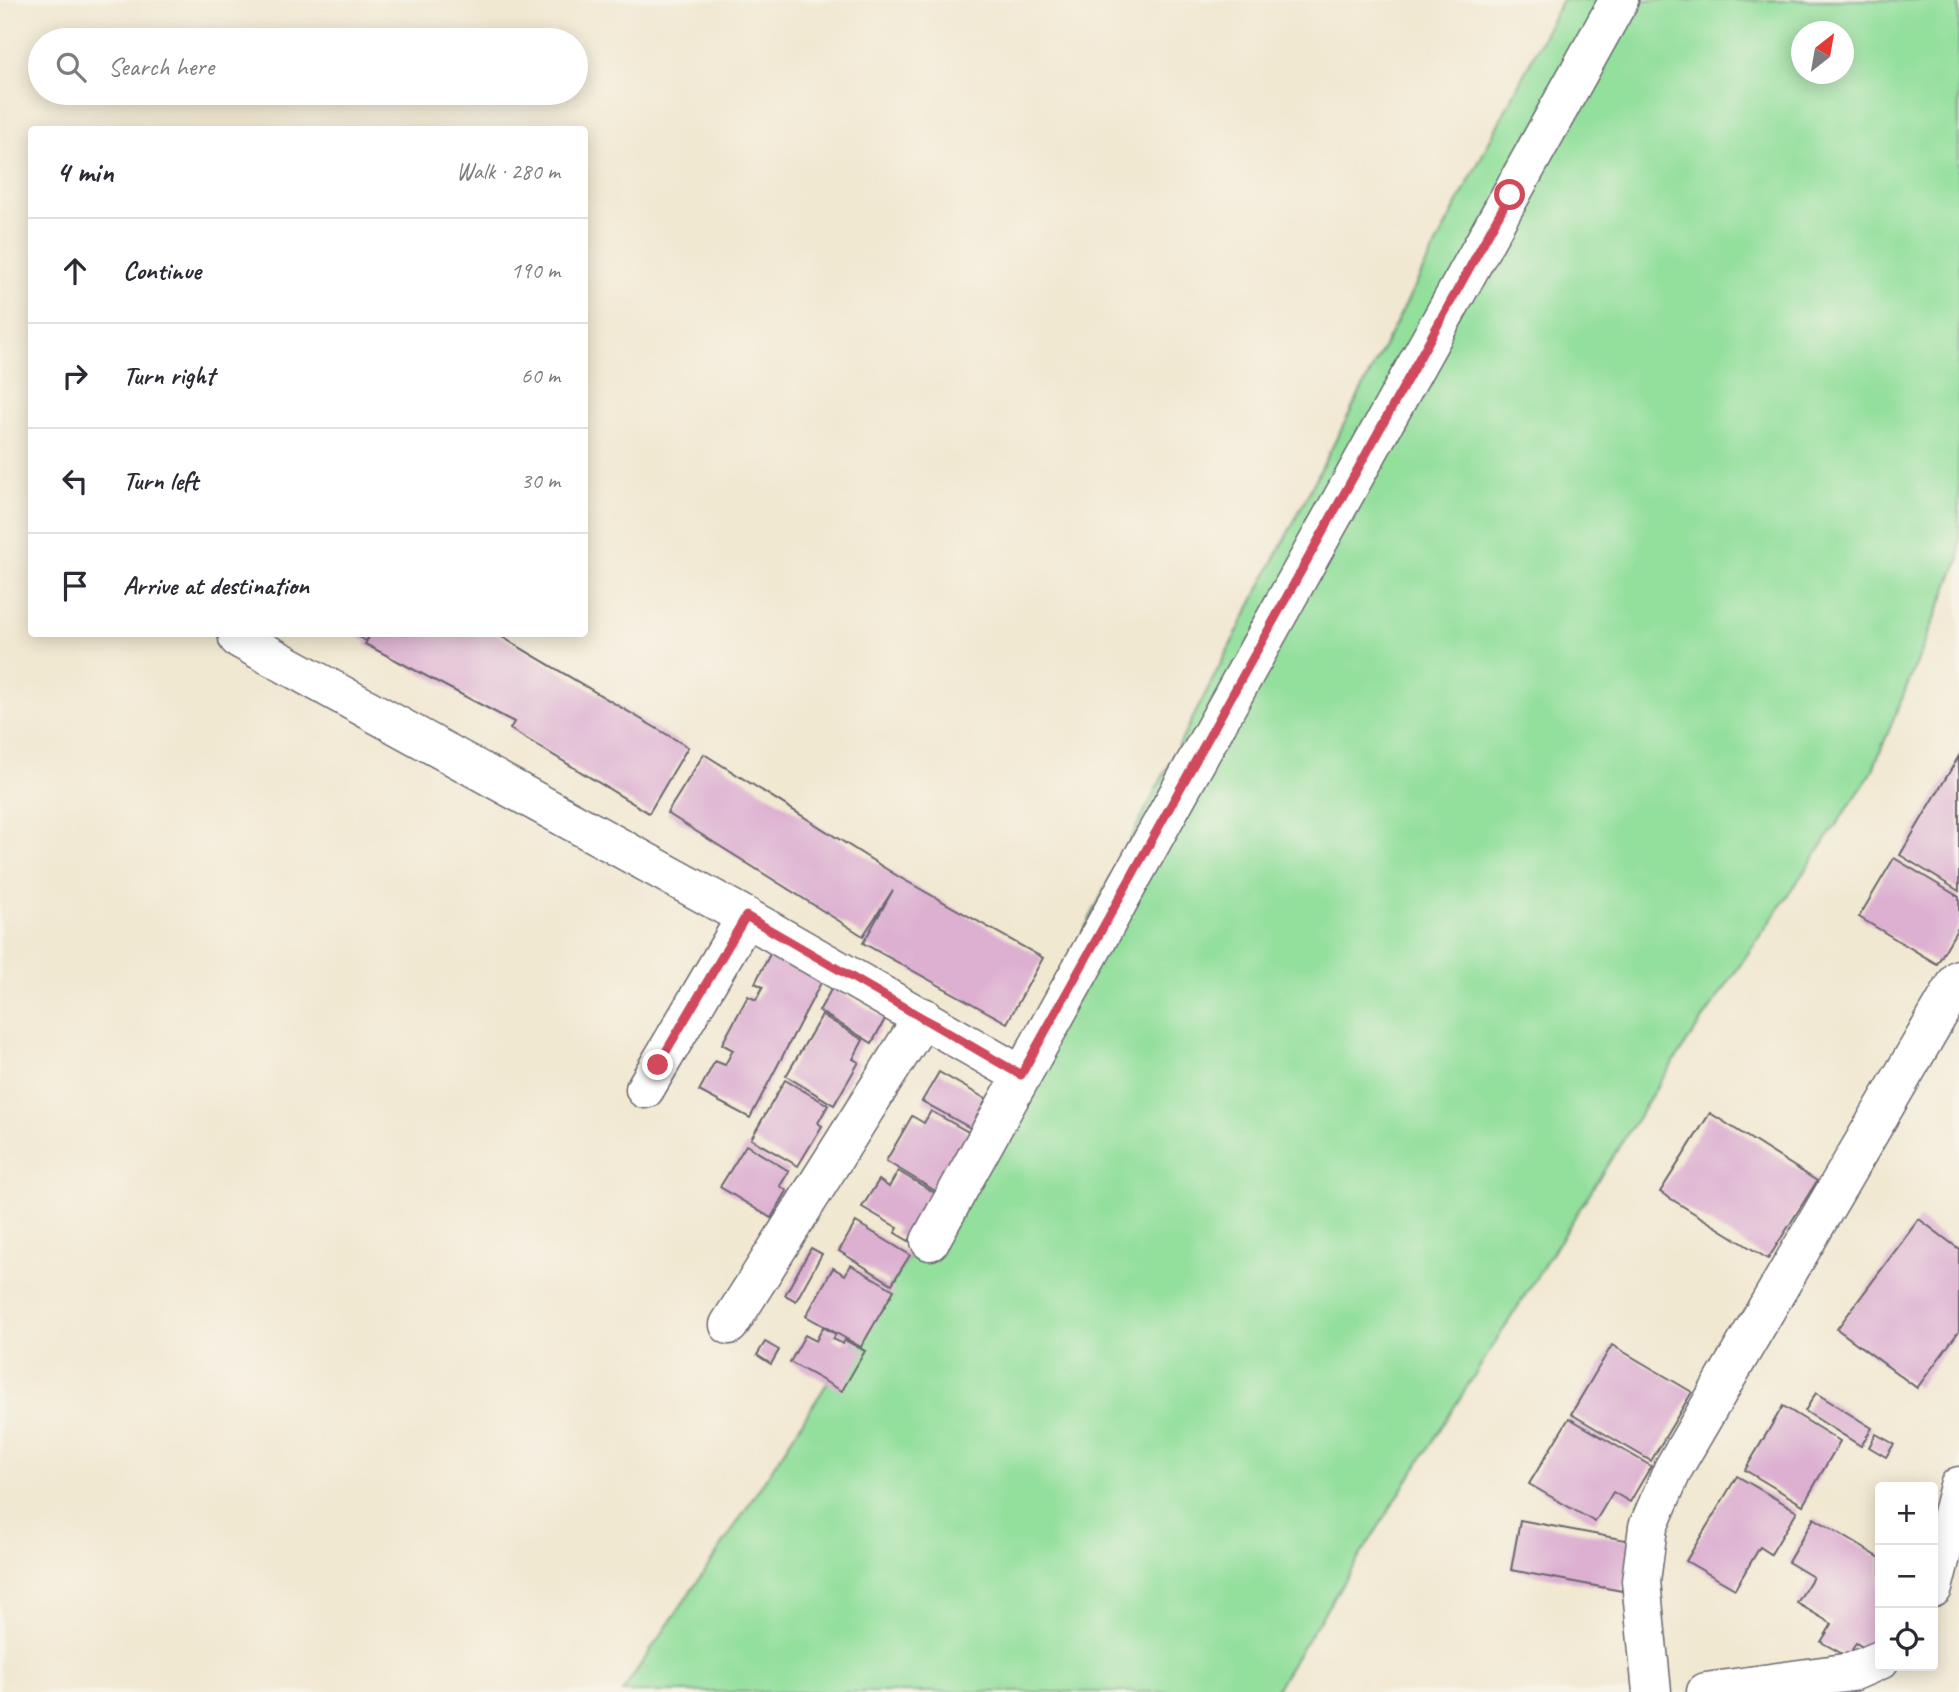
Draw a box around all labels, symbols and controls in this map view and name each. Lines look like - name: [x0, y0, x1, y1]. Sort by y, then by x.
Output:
- north arrow: [1791, 21, 1854, 84]
- search box: [28, 28, 588, 105]
- icon: search: [52, 48, 90, 86]
- text: Search here: [108, 50, 214, 83]
- text: 4 min: [56, 153, 113, 191]
- text: Walk · 280 m: [456, 157, 560, 186]
- route start: [1494, 179, 1525, 210]
- icon: ahead: [56, 252, 94, 290]
- text: Continue: [123, 254, 201, 287]
- text: 190 m: [511, 256, 560, 285]
- icon: right: [56, 357, 94, 395]
- text: Turn right: [123, 359, 214, 392]
- text: 60 m: [521, 361, 560, 390]
- icon: left: [56, 462, 94, 500]
- text: Turn left: [123, 464, 198, 497]
- text: 30 m: [521, 466, 560, 495]
- icon: arrive: [56, 567, 94, 605]
- text: Arrive at destination: [123, 569, 309, 602]
- route end: [642, 1049, 673, 1080]
- map controls: [1875, 1482, 1938, 1671]
- button: +: [1875, 1482, 1938, 1545]
- button: −: [1875, 1545, 1938, 1608]
- button: locate: [1875, 1608, 1938, 1671]

